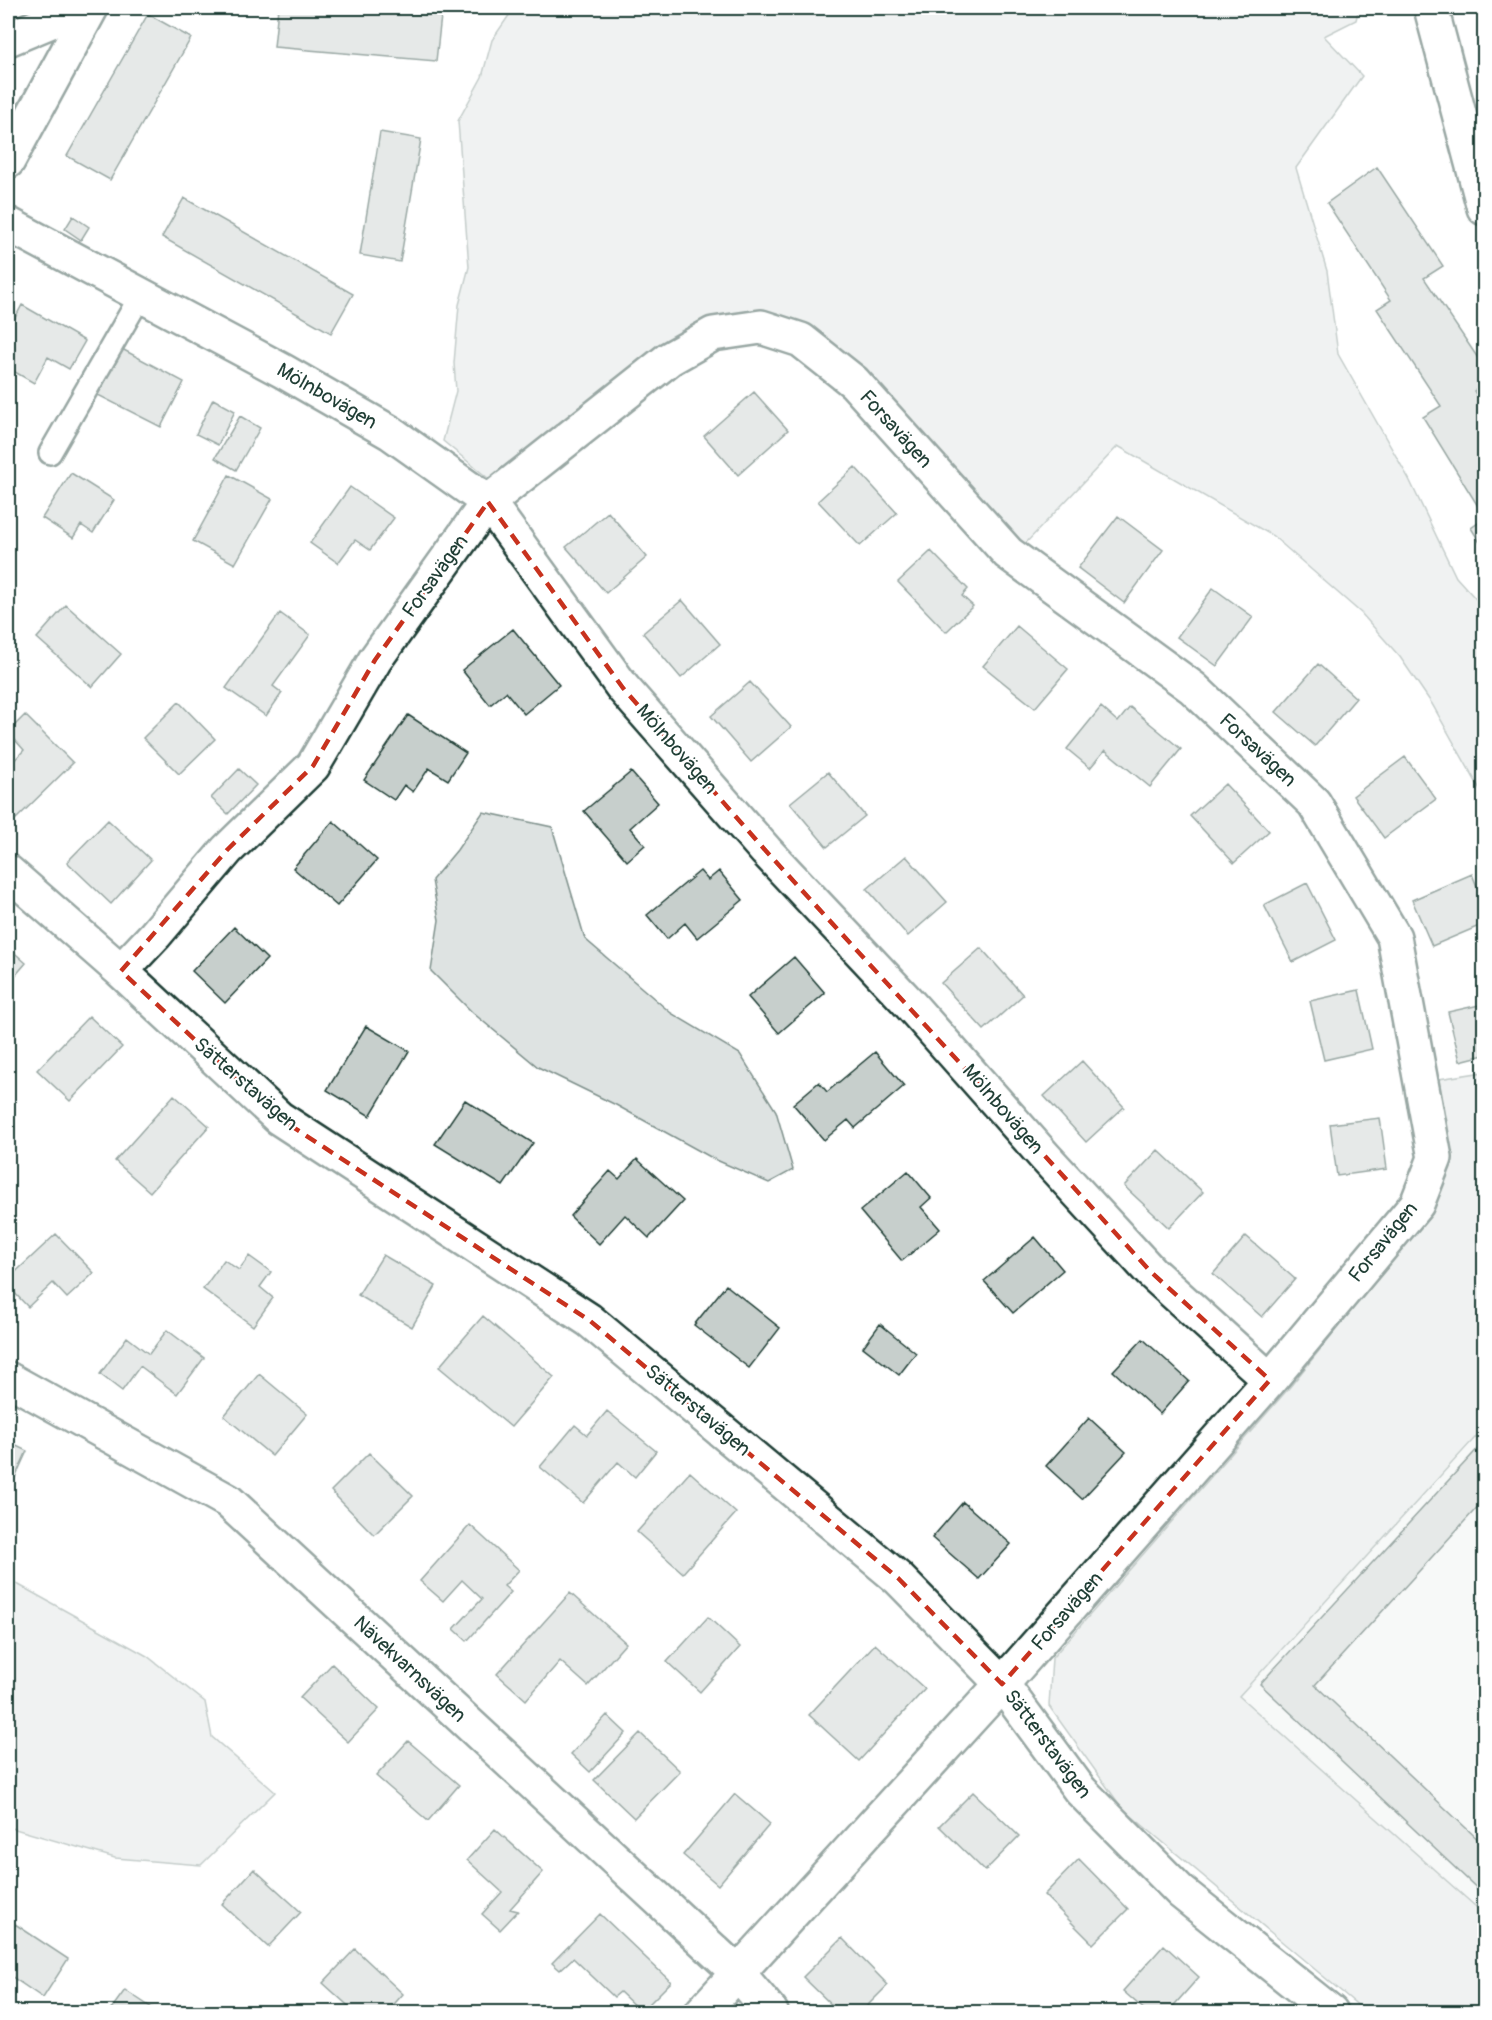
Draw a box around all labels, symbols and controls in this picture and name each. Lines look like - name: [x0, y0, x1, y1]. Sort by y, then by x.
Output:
- street label: Mölnbovägen: [273, 357, 381, 435]
- street label: Forsavägen: [854, 385, 938, 473]
- street label: Forsavägen: [397, 530, 473, 622]
- street label: Mölnbovägen: [631, 699, 723, 799]
- street label: Forsavägen: [1214, 708, 1302, 792]
- street label: Sätterstavägen: [189, 1032, 303, 1136]
- street label: Mölnbovägen: [957, 1059, 1049, 1159]
- street label: Forsavägen: [1343, 1197, 1423, 1287]
- street label: Sätterstavägen: [640, 1359, 756, 1461]
- street label: Forsavägen: [1026, 1566, 1108, 1656]
- street label: Nävekvarnsvägen: [348, 1610, 472, 1728]
- street label: Sätterstavägen: [999, 1685, 1097, 1803]

